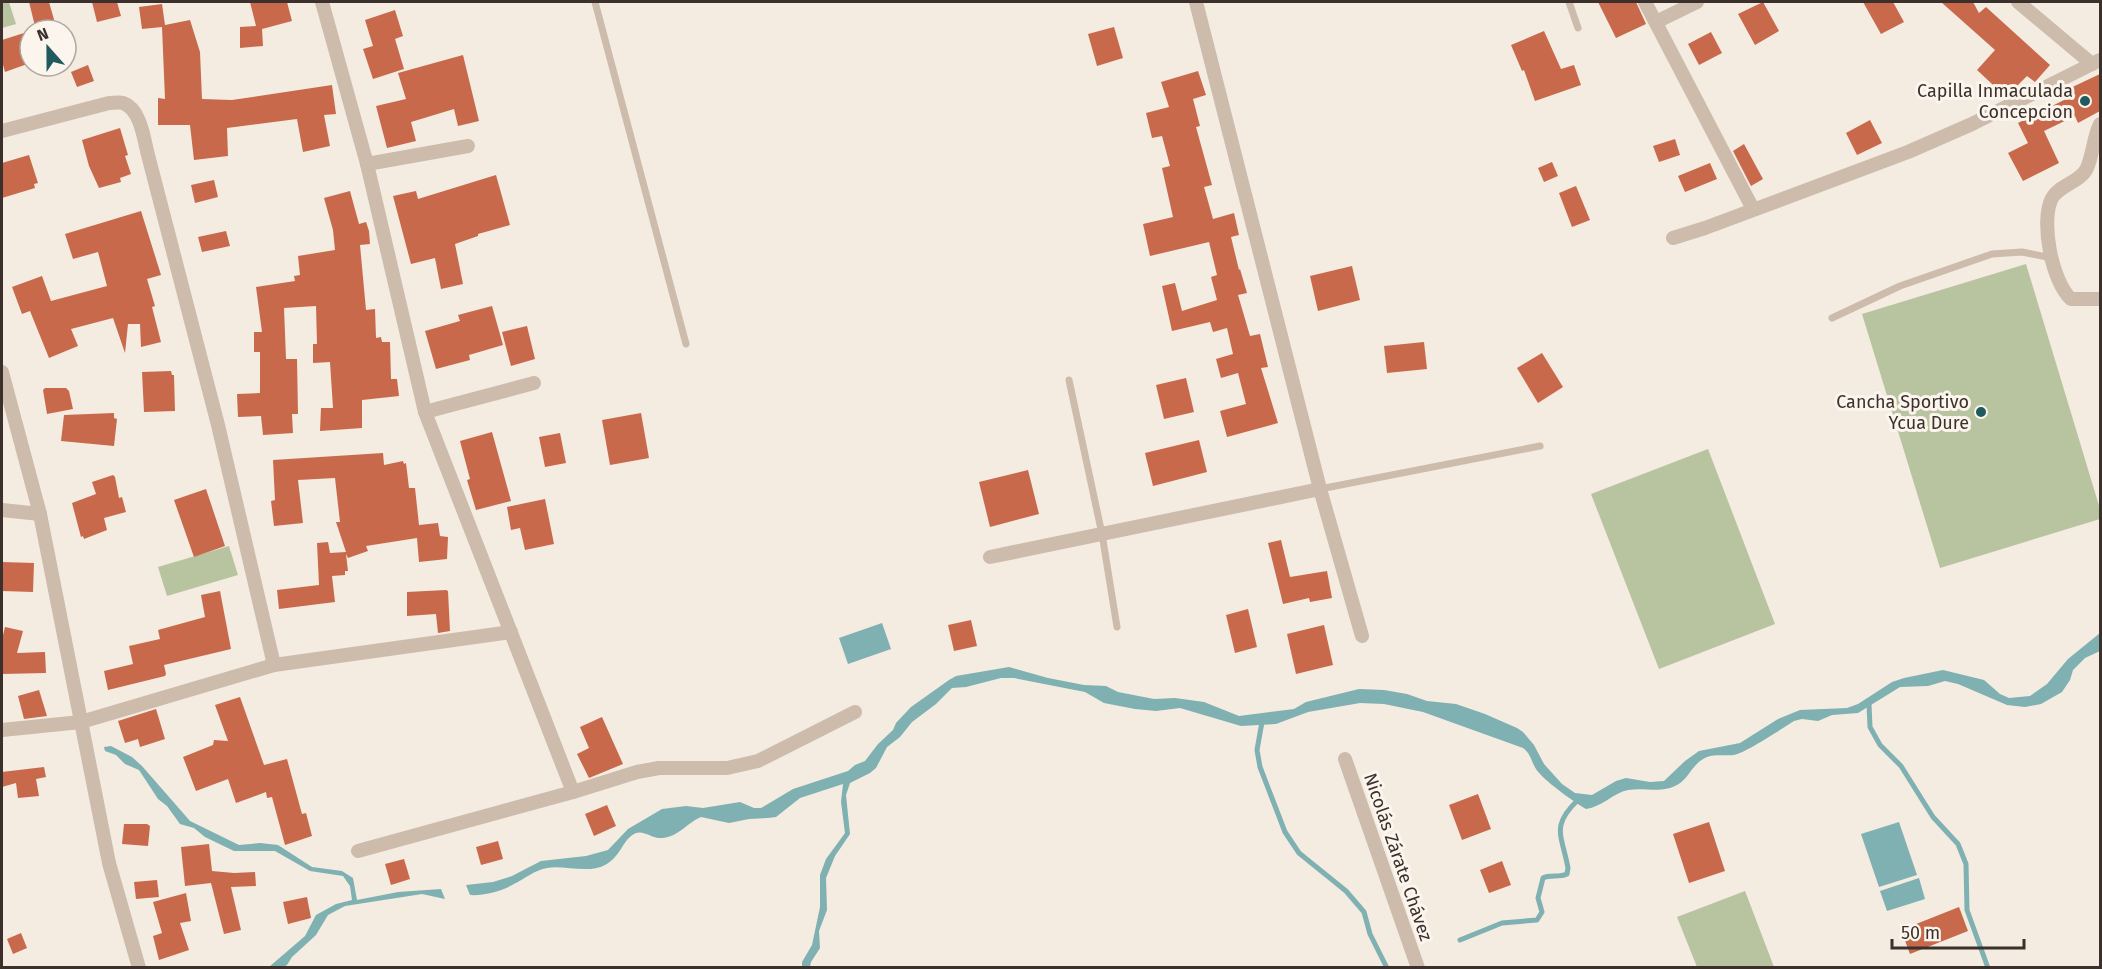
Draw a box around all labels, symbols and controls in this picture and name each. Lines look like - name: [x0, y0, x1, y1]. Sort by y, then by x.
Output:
- north arrow: [18, 18, 78, 78]
- text: N: [34, 24, 51, 45]
- place label: Capilla Inmaculada Concepcion: [1917, 80, 2073, 123]
- marker: Capilla Inmaculada Concepcion: [2078, 94, 2092, 108]
- place label: Cancha Sportivo Ycua Dure: [1836, 391, 1969, 434]
- marker: Cancha Sportivo Ycua Dure: [1974, 405, 1988, 419]
- street label: Nicolás Zárate Chávez: [1359, 770, 1437, 944]
- scale bar: [1892, 912, 2024, 950]
- text: 50 m: [1901, 922, 1940, 944]

